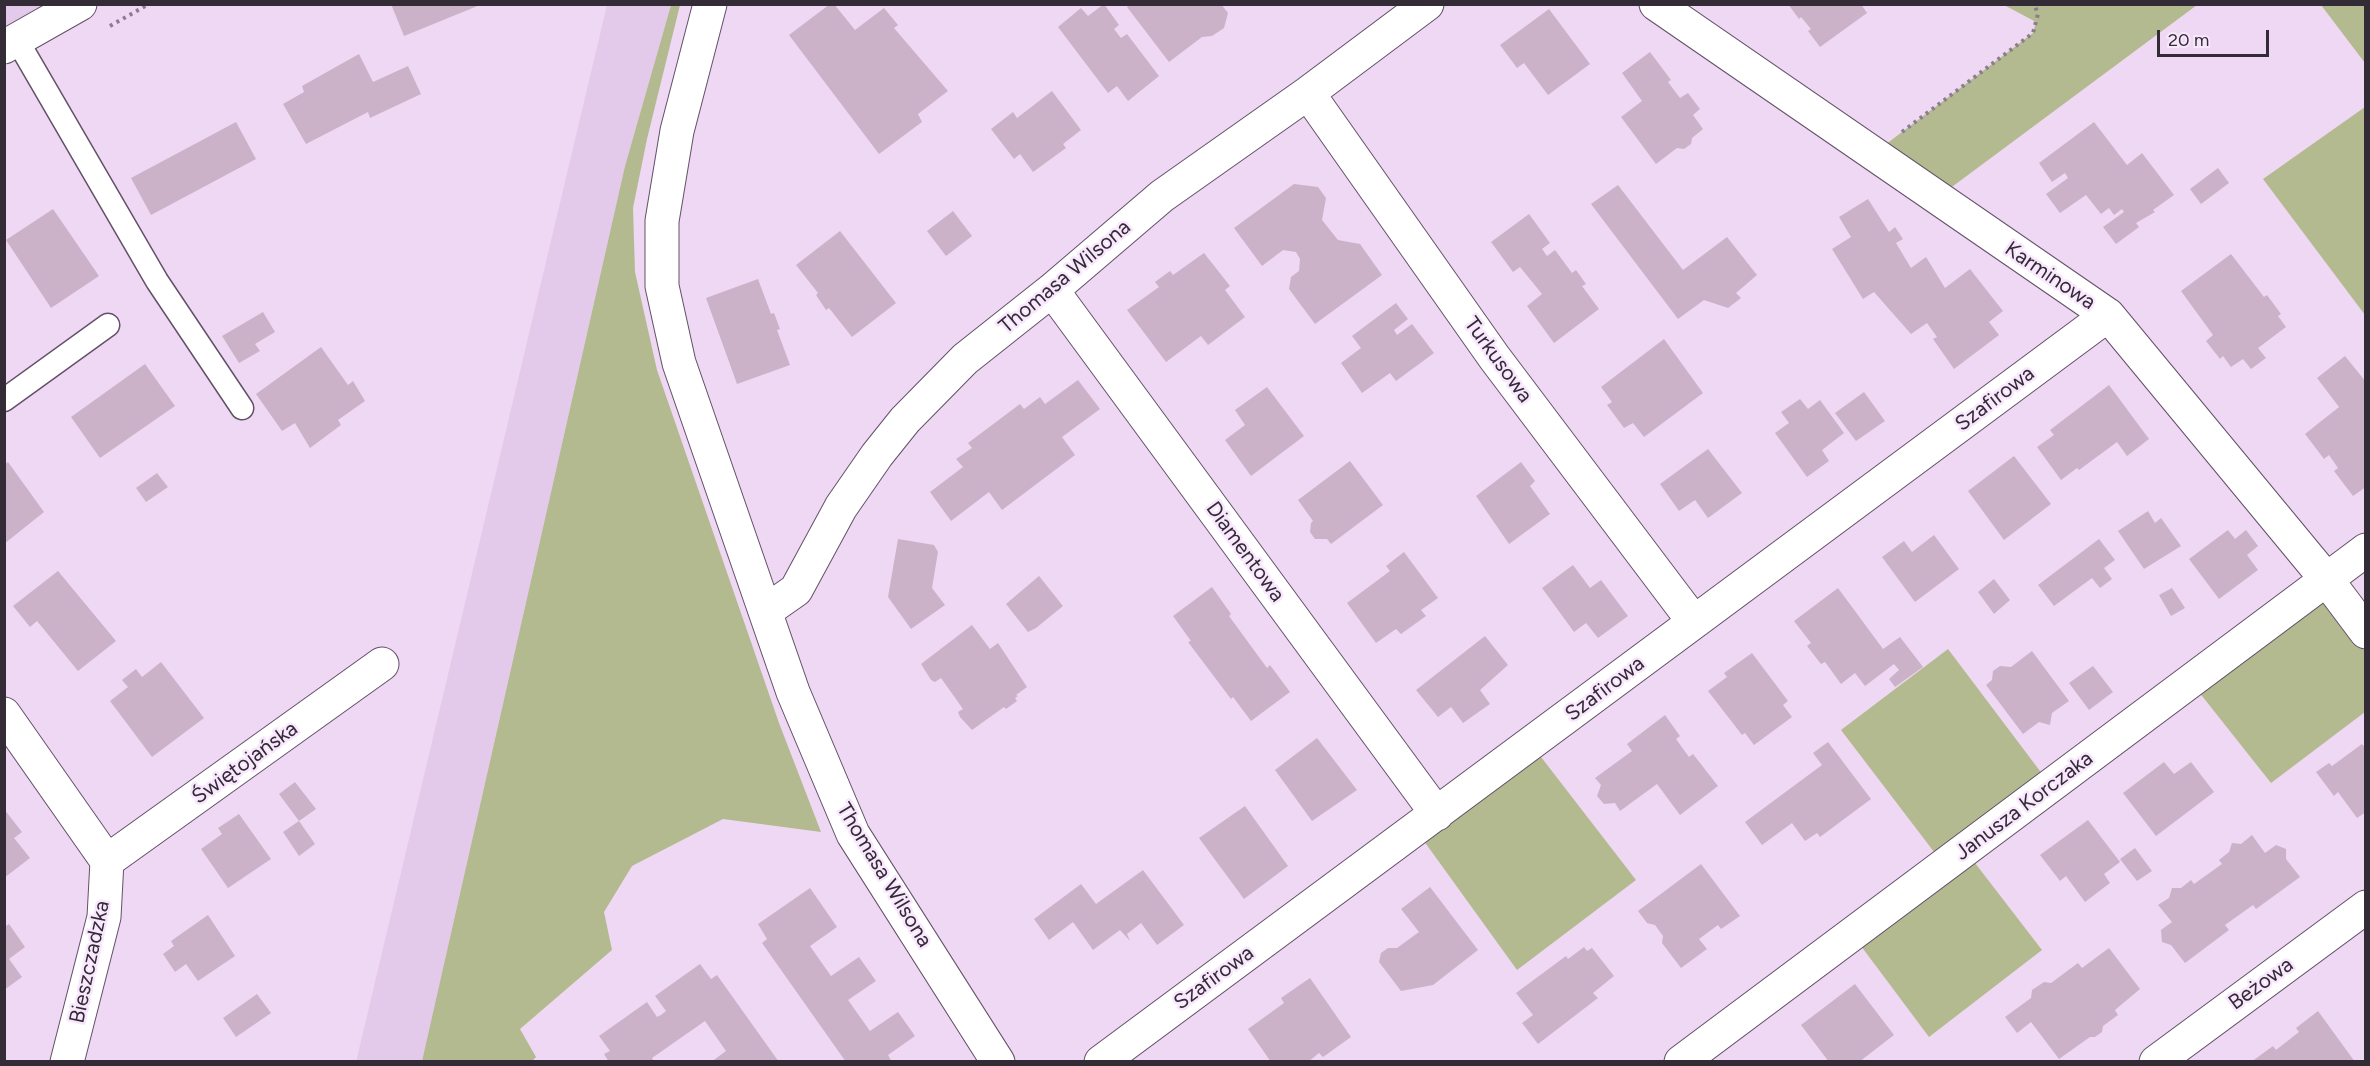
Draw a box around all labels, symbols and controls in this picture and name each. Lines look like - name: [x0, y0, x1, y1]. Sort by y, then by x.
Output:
- scale bar: [2160, 18, 2272, 56]
- text: 20 m: [2168, 29, 2209, 51]
- street label: Thomasa Wilsona: [994, 215, 1136, 339]
- street label: Karminowa: [2000, 237, 2100, 315]
- street label: Turkusowa: [1458, 312, 1538, 408]
- street label: Szafirowa: [1950, 361, 2040, 437]
- street label: Diamentowa: [1200, 497, 1290, 607]
- street label: Szafirowa: [1560, 651, 1650, 727]
- street label: Świętojańska: [187, 716, 303, 810]
- street label: Janusza Korczaka: [1950, 746, 2098, 866]
- street label: Thomasa Wilsona: [831, 798, 937, 952]
- street label: Bieszczadzka: [65, 898, 115, 1026]
- street label: Szafirowa: [1169, 941, 1259, 1015]
- street label: Beżowa: [2224, 952, 2298, 1016]

